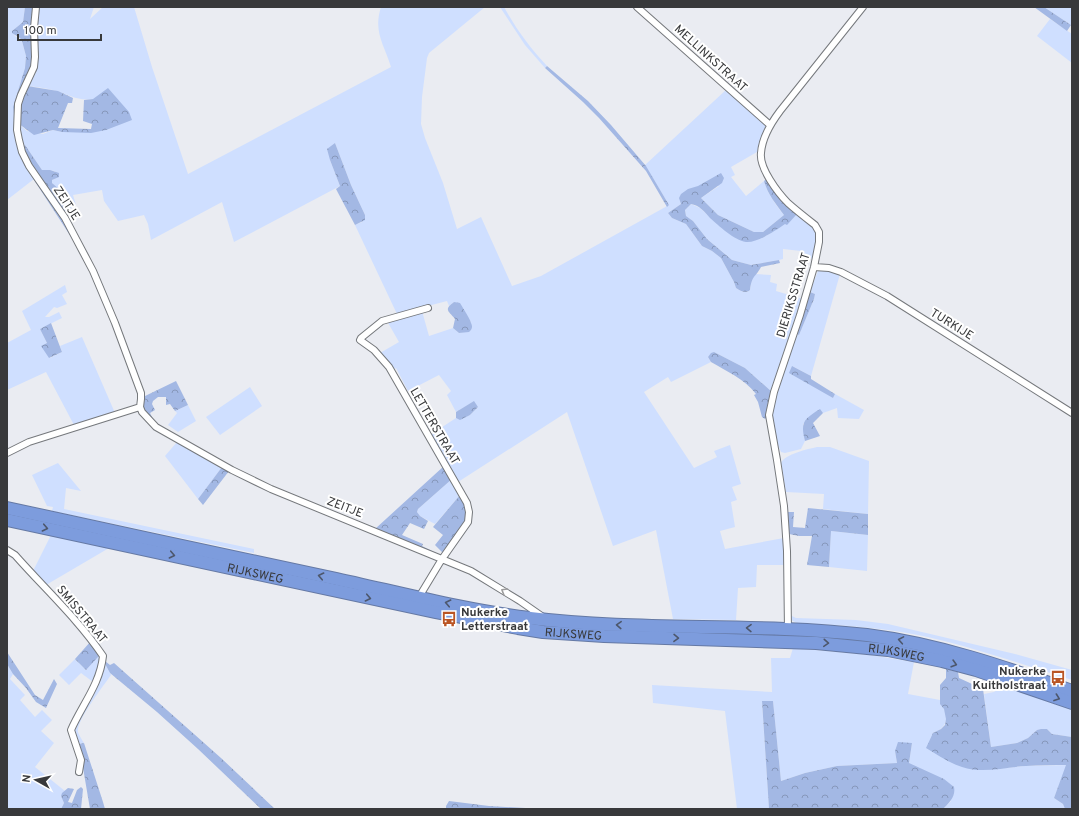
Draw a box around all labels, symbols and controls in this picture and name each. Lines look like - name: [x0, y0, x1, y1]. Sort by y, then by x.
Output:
- scale bar: [18, 16, 101, 42]
- street label: MELLINKSTRAAT: [670, 22, 750, 96]
- text: 100 m: [24, 23, 57, 39]
- street label: ZEITJE: [49, 183, 83, 224]
- street label: DIERIKSSTRAAT: [773, 251, 815, 340]
- street label: TURKIJE: [927, 305, 976, 344]
- street label: LETTERSTRAAT: [406, 385, 463, 468]
- street label: ZEITJE: [324, 494, 365, 522]
- one-way arrow: [42, 523, 48, 531]
- one-way arrow: [169, 551, 175, 559]
- street label: RIJKSWEG: [225, 561, 285, 588]
- one-way arrow: [318, 573, 324, 581]
- street label: SMISSTRAAT: [52, 582, 110, 647]
- one-way arrow: [501, 588, 508, 596]
- one-way arrow: [365, 593, 371, 601]
- one-way arrow: [445, 600, 452, 608]
- place label: Nukerke Letterstraat: [461, 605, 529, 635]
- bus stop icon: Nukerke Letterstraat: [440, 610, 458, 628]
- one-way arrow: [616, 621, 622, 630]
- one-way arrow: [746, 624, 752, 633]
- street label: RIJKSWEG: [544, 625, 602, 645]
- one-way arrow: [673, 634, 679, 642]
- one-way arrow: [897, 636, 904, 645]
- one-way arrow: [823, 639, 829, 648]
- street label: RIJKSWEG: [867, 641, 926, 666]
- one-way arrow: [950, 659, 957, 668]
- place label: Nukerke Kuitholstraat: [973, 664, 1046, 694]
- bus stop icon: Nukerke Kuitholstraat: [1049, 669, 1067, 687]
- one-way arrow: [1053, 693, 1060, 701]
- north arrow: [16, 760, 56, 800]
- text: N: [20, 774, 35, 784]

